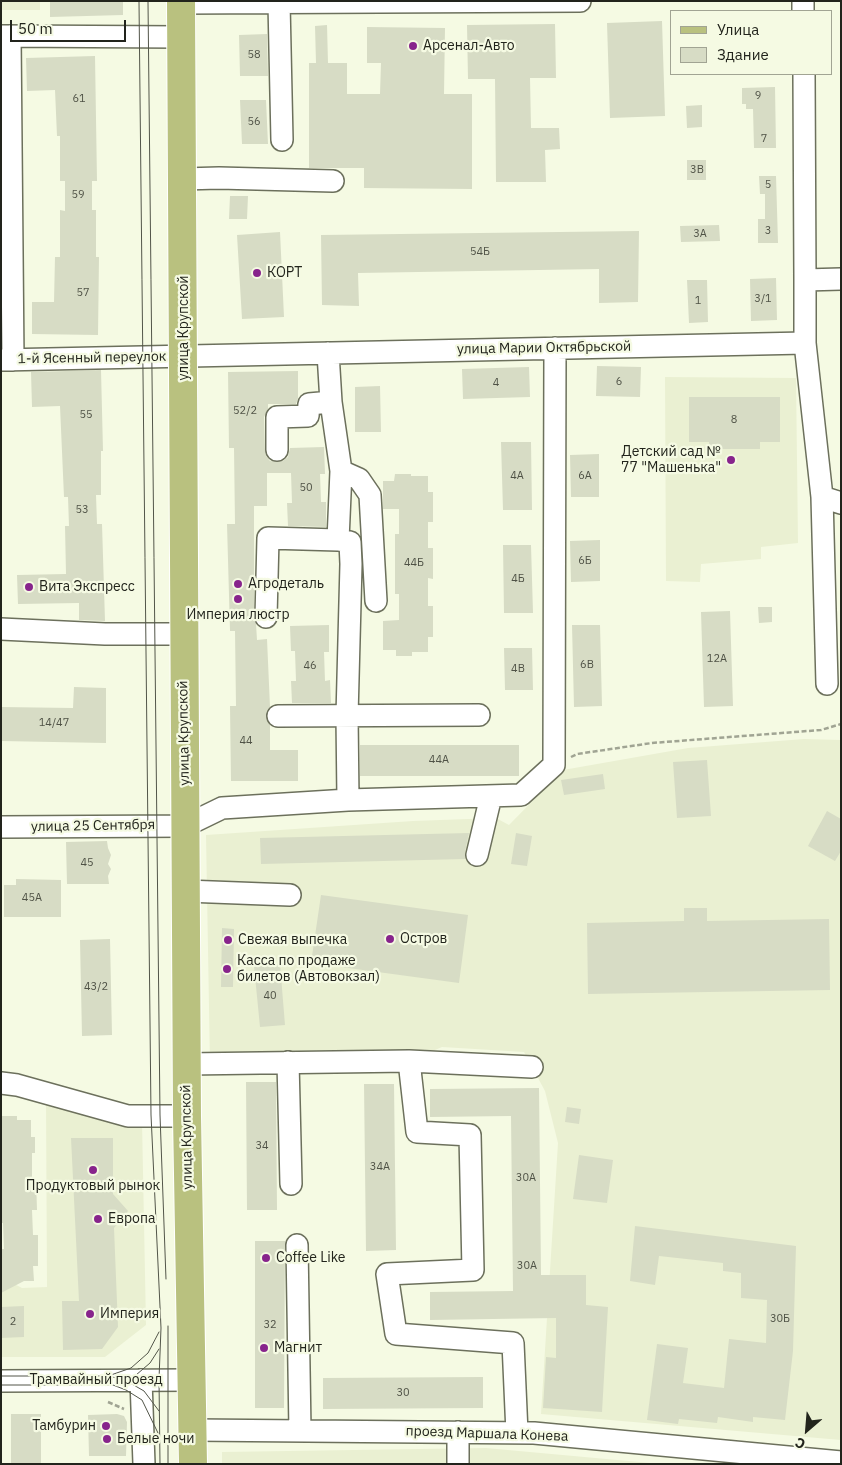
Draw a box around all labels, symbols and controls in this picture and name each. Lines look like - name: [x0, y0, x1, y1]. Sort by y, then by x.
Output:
- scale bar: [12, 10, 129, 42]
- legend: [670, 10, 832, 75]
- text: 50 m: [18, 19, 53, 38]
- text: Улица: [717, 20, 759, 39]
- place label: Арсенал-Авто: [423, 38, 515, 54]
- marker: Арсенал-Авто: [407, 40, 419, 52]
- text: Здание: [717, 45, 769, 64]
- house number: 58: [247, 48, 261, 62]
- house number: 9: [755, 89, 761, 103]
- house number: 61: [72, 92, 86, 106]
- house number: 56: [247, 115, 261, 129]
- house number: 7: [761, 132, 767, 146]
- house number: 3В: [690, 163, 704, 177]
- house number: 5: [765, 178, 771, 192]
- house number: 59: [71, 188, 85, 202]
- house number: 3: [765, 224, 771, 238]
- house number: 3А: [693, 227, 707, 241]
- house number: 54Б: [470, 245, 490, 259]
- place label: КОРТ: [267, 265, 302, 281]
- marker: КОРТ: [251, 267, 263, 279]
- street label: улица Крупской: [176, 276, 192, 380]
- house number: 57: [76, 286, 90, 300]
- house number: 3/1: [754, 292, 772, 306]
- house number: 1: [695, 294, 701, 308]
- street label: улица Марии Октябрьской: [457, 338, 631, 358]
- street label: 1-й Ясенный переулок: [17, 348, 167, 368]
- house number: 6: [616, 375, 622, 389]
- house number: 4: [493, 376, 499, 390]
- house number: 52/2: [233, 404, 257, 418]
- house number: 55: [79, 408, 93, 422]
- house number: 8: [731, 413, 737, 427]
- place label: Детский сад № 77 "Машенька": [621, 444, 721, 477]
- marker: Детский сад № 77 "Машенька": [725, 454, 737, 466]
- house number: 4А: [510, 469, 524, 483]
- house number: 6А: [578, 469, 592, 483]
- house number: 50: [299, 481, 313, 495]
- house number: 53: [75, 503, 89, 517]
- house number: 6Б: [578, 554, 592, 568]
- house number: 44Б: [404, 556, 424, 570]
- house number: 4Б: [511, 572, 525, 586]
- place label: Агродеталь: [248, 576, 324, 592]
- marker: Агродеталь: [232, 578, 244, 590]
- place label: Вита Экспресс: [39, 579, 135, 595]
- marker: Вита Экспресс: [23, 581, 35, 593]
- marker: Империя люстр: [232, 593, 244, 605]
- place label: Империя люстр: [186, 607, 290, 623]
- house number: 12А: [707, 652, 727, 666]
- house number: 6В: [580, 658, 594, 672]
- house number: 46: [303, 659, 317, 673]
- house number: 4В: [511, 662, 525, 676]
- street label: улица Крупской: [175, 680, 193, 786]
- house number: 14/47: [39, 716, 69, 730]
- house number: 44: [239, 734, 253, 748]
- house number: 44А: [429, 753, 449, 767]
- street label: улица 25 Сентября: [31, 817, 155, 835]
- house number: 45: [80, 856, 94, 870]
- house number: 45А: [22, 891, 42, 905]
- place label: Остров: [400, 931, 447, 947]
- place label: Свежая выпечка: [238, 932, 347, 948]
- marker: Остров: [384, 933, 396, 945]
- marker: Свежая выпечка: [222, 934, 234, 946]
- place label: Касса по продаже билетов (Автовокзал): [237, 953, 380, 986]
- marker: Касса по продаже билетов (Автовокзал): [221, 963, 233, 975]
- house number: 43/2: [84, 980, 108, 994]
- house number: 40: [263, 989, 277, 1003]
- street label: улица Крупской: [178, 1084, 196, 1190]
- house number: 34: [255, 1139, 269, 1153]
- house number: 34А: [370, 1160, 390, 1174]
- marker: Продуктовый рынок: [87, 1164, 99, 1176]
- house number: 30А: [516, 1171, 536, 1185]
- place label: Продуктовый рынок: [26, 1178, 160, 1194]
- place label: Европа: [108, 1211, 155, 1227]
- marker: Европа: [92, 1213, 104, 1225]
- place label: Coffee Like: [276, 1250, 345, 1266]
- marker: Coffee Like: [260, 1252, 272, 1264]
- house number: 30А: [517, 1259, 537, 1273]
- place label: Империя: [100, 1306, 159, 1322]
- marker: Империя: [84, 1308, 96, 1320]
- house number: 30Б: [770, 1312, 790, 1326]
- house number: 2: [10, 1315, 16, 1329]
- house number: 32: [263, 1318, 277, 1332]
- place label: Магнит: [274, 1340, 322, 1356]
- marker: Магнит: [258, 1342, 270, 1354]
- street label: Трамвайный проезд: [29, 1372, 163, 1388]
- house number: 30: [396, 1386, 410, 1400]
- north arrow: [782, 1405, 832, 1455]
- place label: Тамбурин: [32, 1418, 96, 1434]
- marker: Тамбурин: [100, 1420, 112, 1432]
- street label: проезд Маршала Конева: [405, 1423, 569, 1445]
- place label: Белые ночи: [117, 1431, 194, 1447]
- marker: Белые ночи: [101, 1433, 113, 1445]
- text: С: [792, 1433, 808, 1453]

